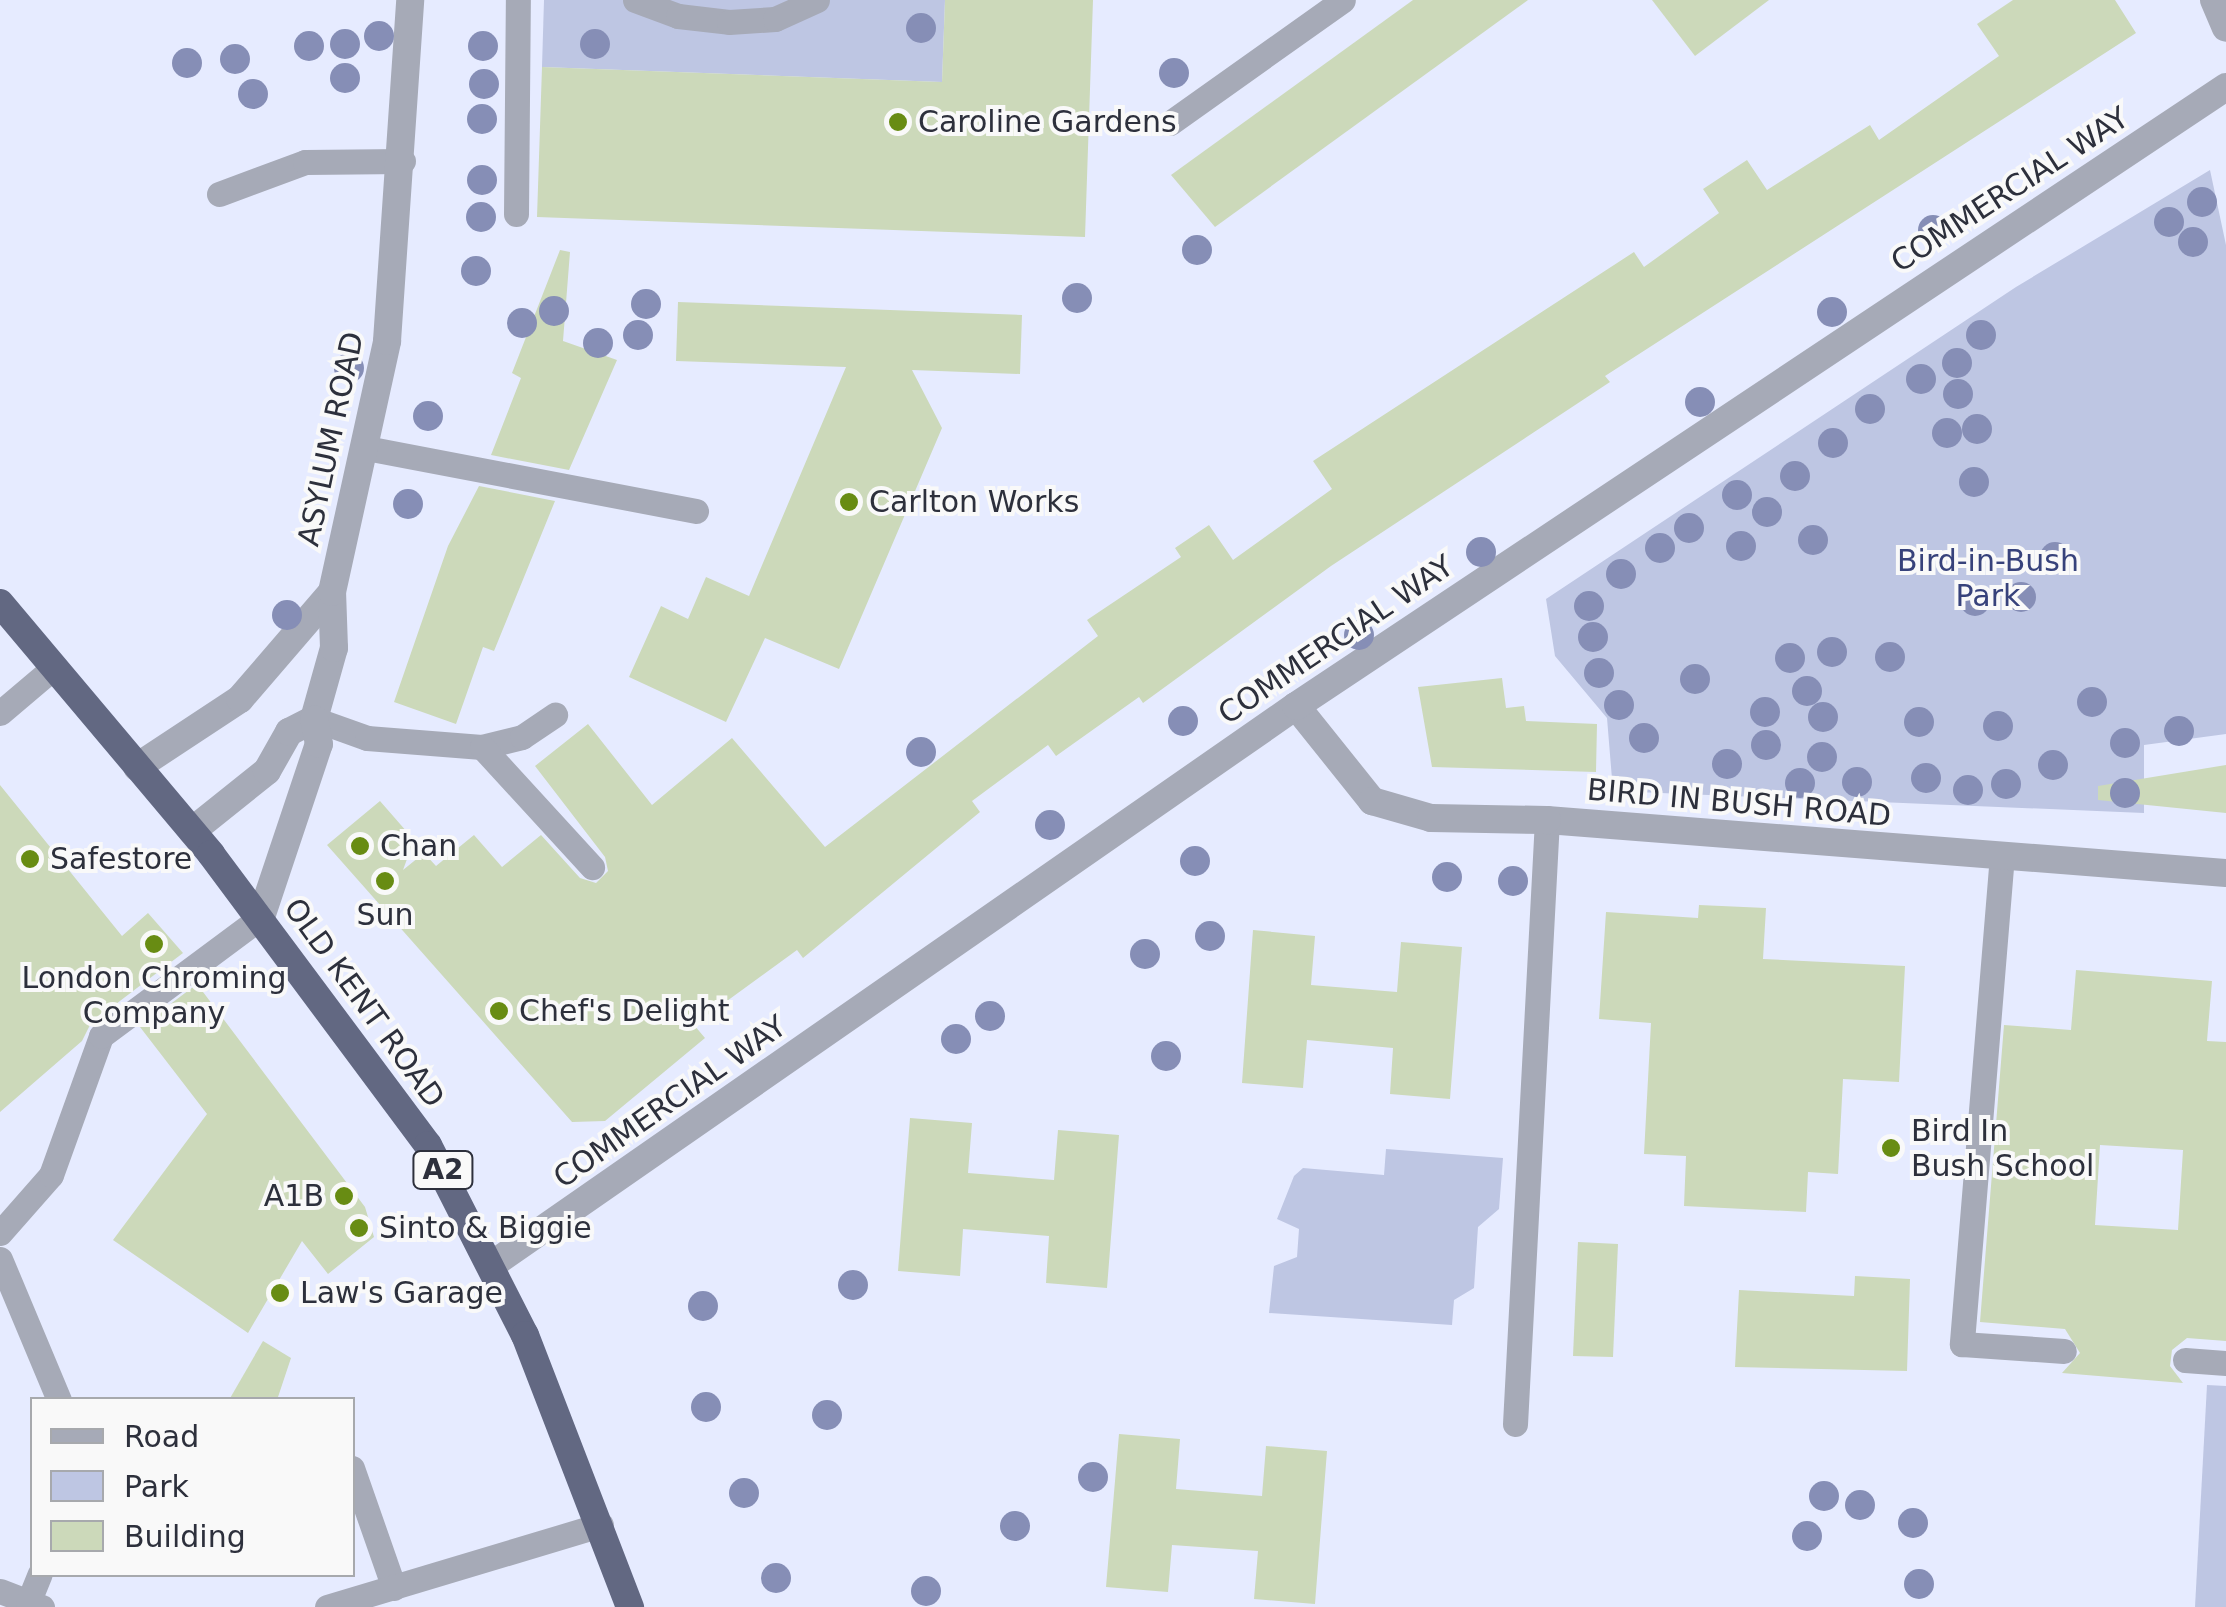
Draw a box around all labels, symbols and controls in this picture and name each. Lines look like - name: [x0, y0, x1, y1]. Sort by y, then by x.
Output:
- street label: COMMERCIAL WAY: [1885, 100, 2135, 280]
- place label: Caroline Gardens: [918, 104, 1177, 140]
- marker: Caroline Gardens: [887, 111, 909, 133]
- street label: ASYLUM ROAD: [291, 329, 371, 549]
- place label: Carlton Works: [869, 484, 1079, 520]
- marker: Carlton Works: [838, 491, 860, 513]
- park label: Bird-in-Bush Park: [1897, 543, 2079, 614]
- street label: COMMERCIAL WAY: [1212, 548, 1460, 732]
- street label: BIRD IN BUSH ROAD: [1586, 772, 1892, 834]
- place label: Chan: [380, 828, 457, 864]
- marker: Chan: [349, 835, 371, 857]
- place label: Safestore: [50, 841, 192, 877]
- marker: Safestore: [19, 848, 41, 870]
- marker: Sun: [374, 870, 396, 892]
- street label: OLD KENT ROAD: [276, 892, 452, 1114]
- place label: Sun: [356, 897, 414, 933]
- marker: London Chroming Company: [143, 933, 165, 955]
- place label: London Chroming Company: [21, 960, 287, 1030]
- place label: Chef's Delight: [519, 993, 729, 1029]
- marker: Chef's Delight: [488, 1000, 510, 1022]
- street label: COMMERCIAL WAY: [547, 1008, 793, 1196]
- place label: Bird In Bush School: [1911, 1113, 2094, 1184]
- marker: Bird In Bush School: [1880, 1137, 1902, 1159]
- road number: A2: [410, 1147, 476, 1193]
- place label: A1B: [264, 1178, 324, 1214]
- marker: A1B: [333, 1185, 355, 1207]
- place label: Sinto & Biggie: [379, 1210, 592, 1246]
- marker: Sinto & Biggie: [348, 1217, 370, 1239]
- place label: Law's Garage: [300, 1275, 503, 1311]
- marker: Law's Garage: [269, 1282, 291, 1304]
- legend: [30, 1397, 355, 1577]
- text: Road: [124, 1419, 199, 1454]
- text: Park: [124, 1469, 189, 1504]
- text: Building: [124, 1519, 246, 1554]

